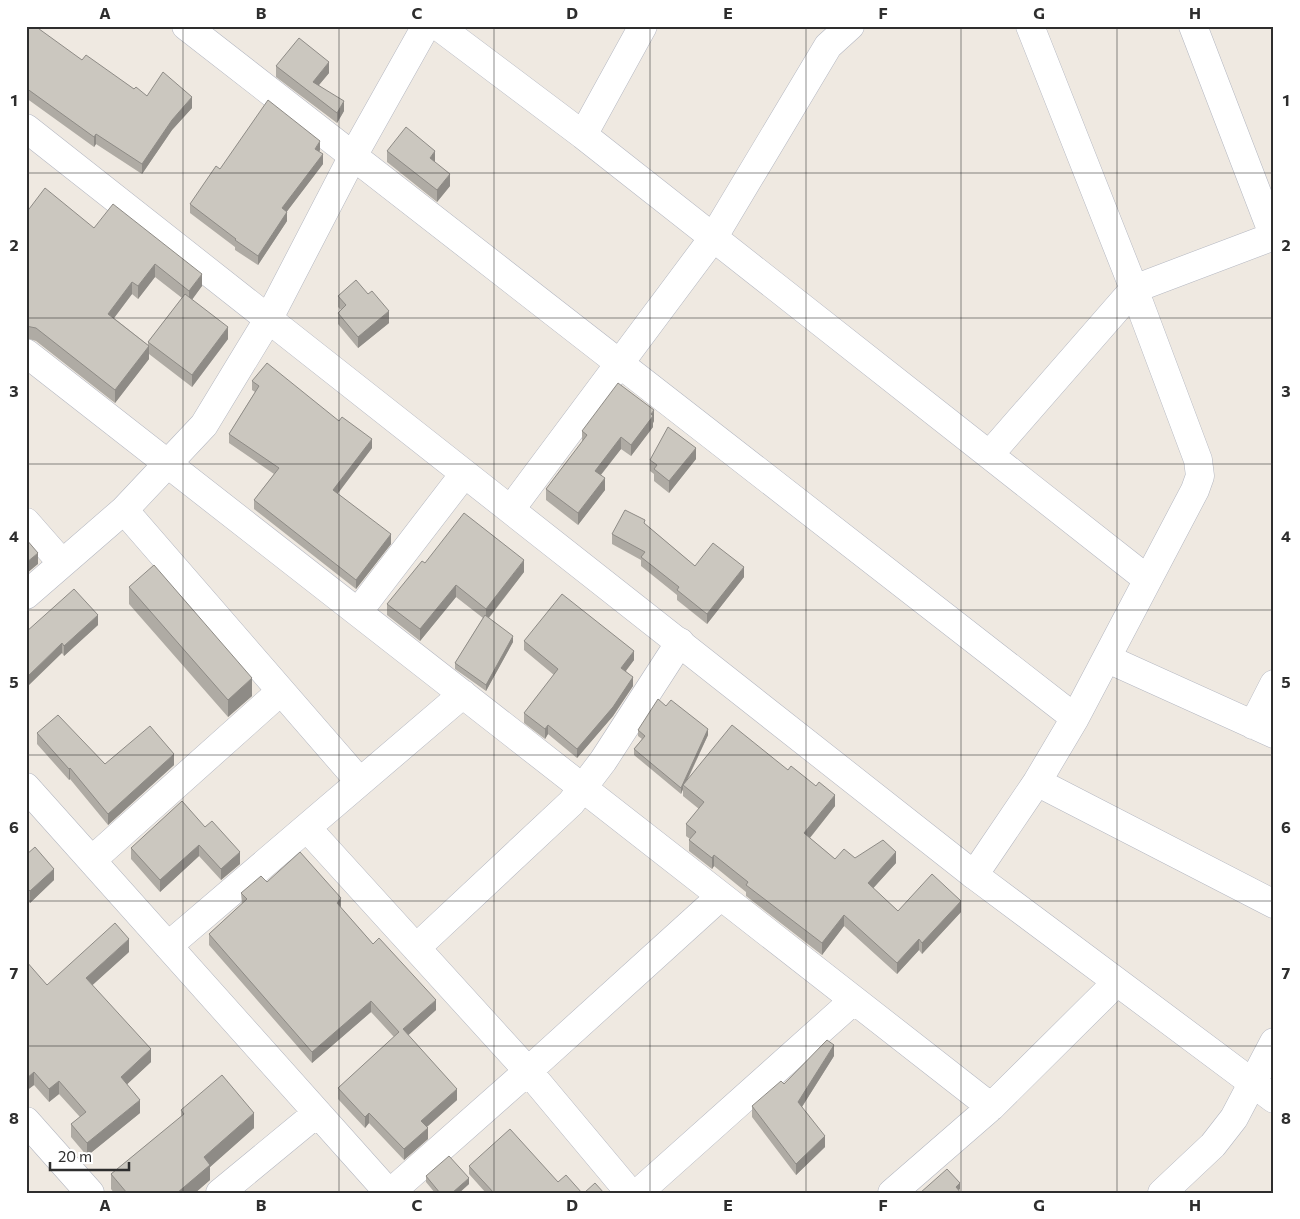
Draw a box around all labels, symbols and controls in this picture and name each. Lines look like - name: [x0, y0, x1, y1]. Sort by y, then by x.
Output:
- text: A: [99, 3, 111, 22]
- text: B: [256, 3, 267, 22]
- text: C: [412, 3, 423, 22]
- text: D: [566, 3, 578, 22]
- text: E: [723, 3, 733, 22]
- text: F: [878, 3, 888, 22]
- text: G: [1033, 3, 1045, 22]
- text: H: [1189, 3, 1201, 22]
- text: 1: [10, 90, 18, 109]
- text: 1: [1282, 90, 1290, 109]
- text: 2: [9, 235, 19, 254]
- text: 2: [1281, 235, 1291, 254]
- text: 3: [9, 381, 19, 400]
- text: 3: [1281, 381, 1291, 400]
- text: 4: [9, 526, 19, 545]
- text: 4: [1281, 526, 1291, 545]
- text: 5: [9, 672, 19, 691]
- text: 5: [1281, 672, 1291, 691]
- text: 6: [9, 817, 19, 836]
- text: 6: [1281, 817, 1291, 836]
- text: 7: [10, 963, 19, 982]
- text: 7: [1282, 963, 1291, 982]
- text: 8: [9, 1108, 19, 1127]
- text: 8: [1281, 1108, 1291, 1127]
- scale bar: [50, 1139, 129, 1171]
- text: 20 m: [58, 1147, 92, 1165]
- text: A: [99, 1195, 111, 1214]
- text: B: [256, 1195, 267, 1214]
- text: C: [412, 1195, 423, 1214]
- text: D: [566, 1195, 578, 1214]
- text: E: [723, 1195, 733, 1214]
- text: F: [878, 1195, 888, 1214]
- text: G: [1033, 1195, 1045, 1214]
- text: H: [1189, 1195, 1201, 1214]

